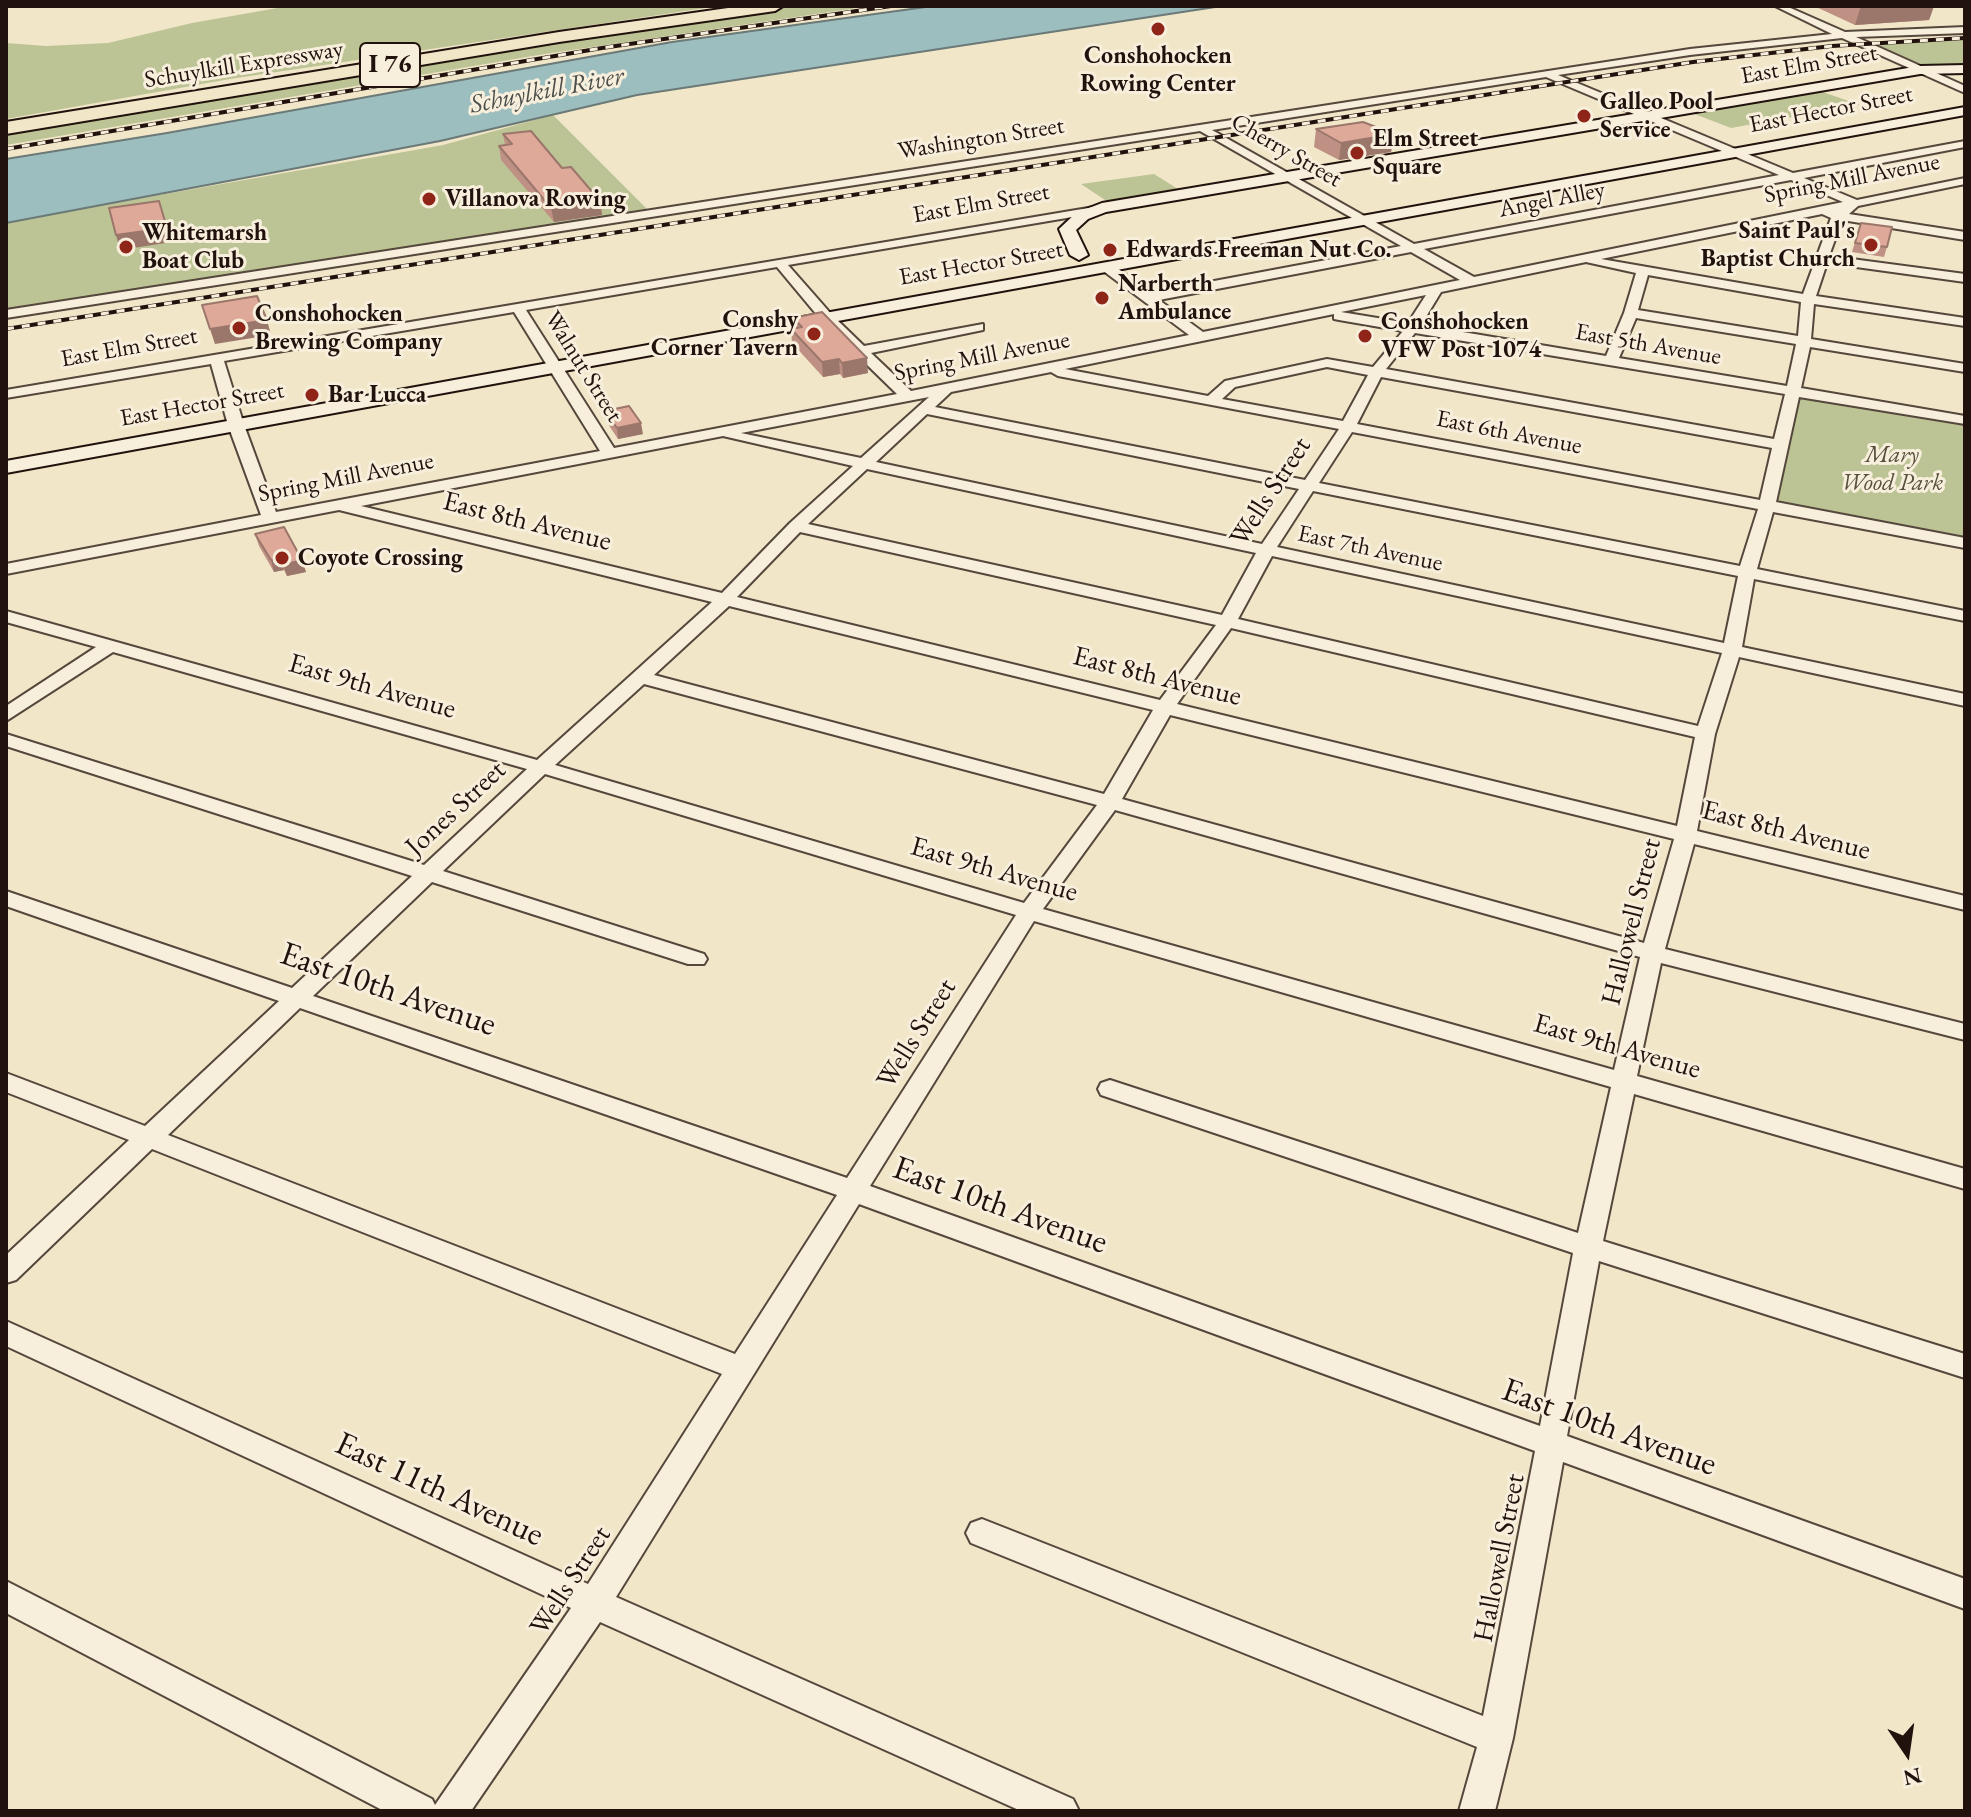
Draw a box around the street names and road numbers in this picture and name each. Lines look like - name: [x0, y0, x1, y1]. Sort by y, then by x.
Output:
- street label: Schuylkill Expressway: [143, 35, 345, 95]
- street label: East Elm Street: [1739, 39, 1879, 91]
- road number: I 76: [360, 43, 420, 87]
- street label: East Hector Street: [1747, 80, 1915, 140]
- street label: Cherry Street: [1226, 108, 1346, 194]
- street label: Washington Street: [896, 112, 1066, 166]
- street label: Spring Mill Avenue: [1762, 148, 1942, 210]
- street label: Angel Alley: [1496, 176, 1608, 224]
- street label: East Elm Street: [911, 178, 1051, 230]
- street label: East Hector Street: [897, 235, 1065, 293]
- street label: Walnut Street: [538, 306, 628, 428]
- street label: East 5th Avenue: [1573, 318, 1723, 372]
- street label: East Elm Street: [59, 322, 199, 374]
- street label: Spring Mill Avenue: [892, 326, 1072, 388]
- street label: East Hector Street: [118, 376, 286, 434]
- street label: East 6th Avenue: [1434, 405, 1584, 461]
- street label: Wells Street: [1223, 431, 1319, 553]
- street label: Spring Mill Avenue: [256, 447, 436, 509]
- street label: East 8th Avenue: [439, 485, 615, 559]
- street label: East 7th Avenue: [1295, 520, 1445, 578]
- street label: East 8th Avenue: [1069, 640, 1245, 714]
- street label: East 9th Avenue: [285, 647, 459, 727]
- street label: Jones Street: [399, 754, 513, 864]
- street label: East 8th Avenue: [1698, 794, 1874, 868]
- street label: East 9th Avenue: [907, 830, 1081, 910]
- street label: Hallowell Street: [1595, 835, 1669, 1009]
- street label: East 10th Avenue: [275, 934, 501, 1046]
- street label: Wells Street: [870, 973, 964, 1095]
- street label: East 9th Avenue: [1530, 1007, 1704, 1087]
- street label: East 10th Avenue: [887, 1148, 1113, 1264]
- street label: East 10th Avenue: [1496, 1370, 1722, 1486]
- street label: East 11th Avenue: [328, 1424, 550, 1556]
- street label: Hallowell Street: [1467, 1471, 1533, 1645]
- street label: Wells Street: [523, 1520, 619, 1642]

